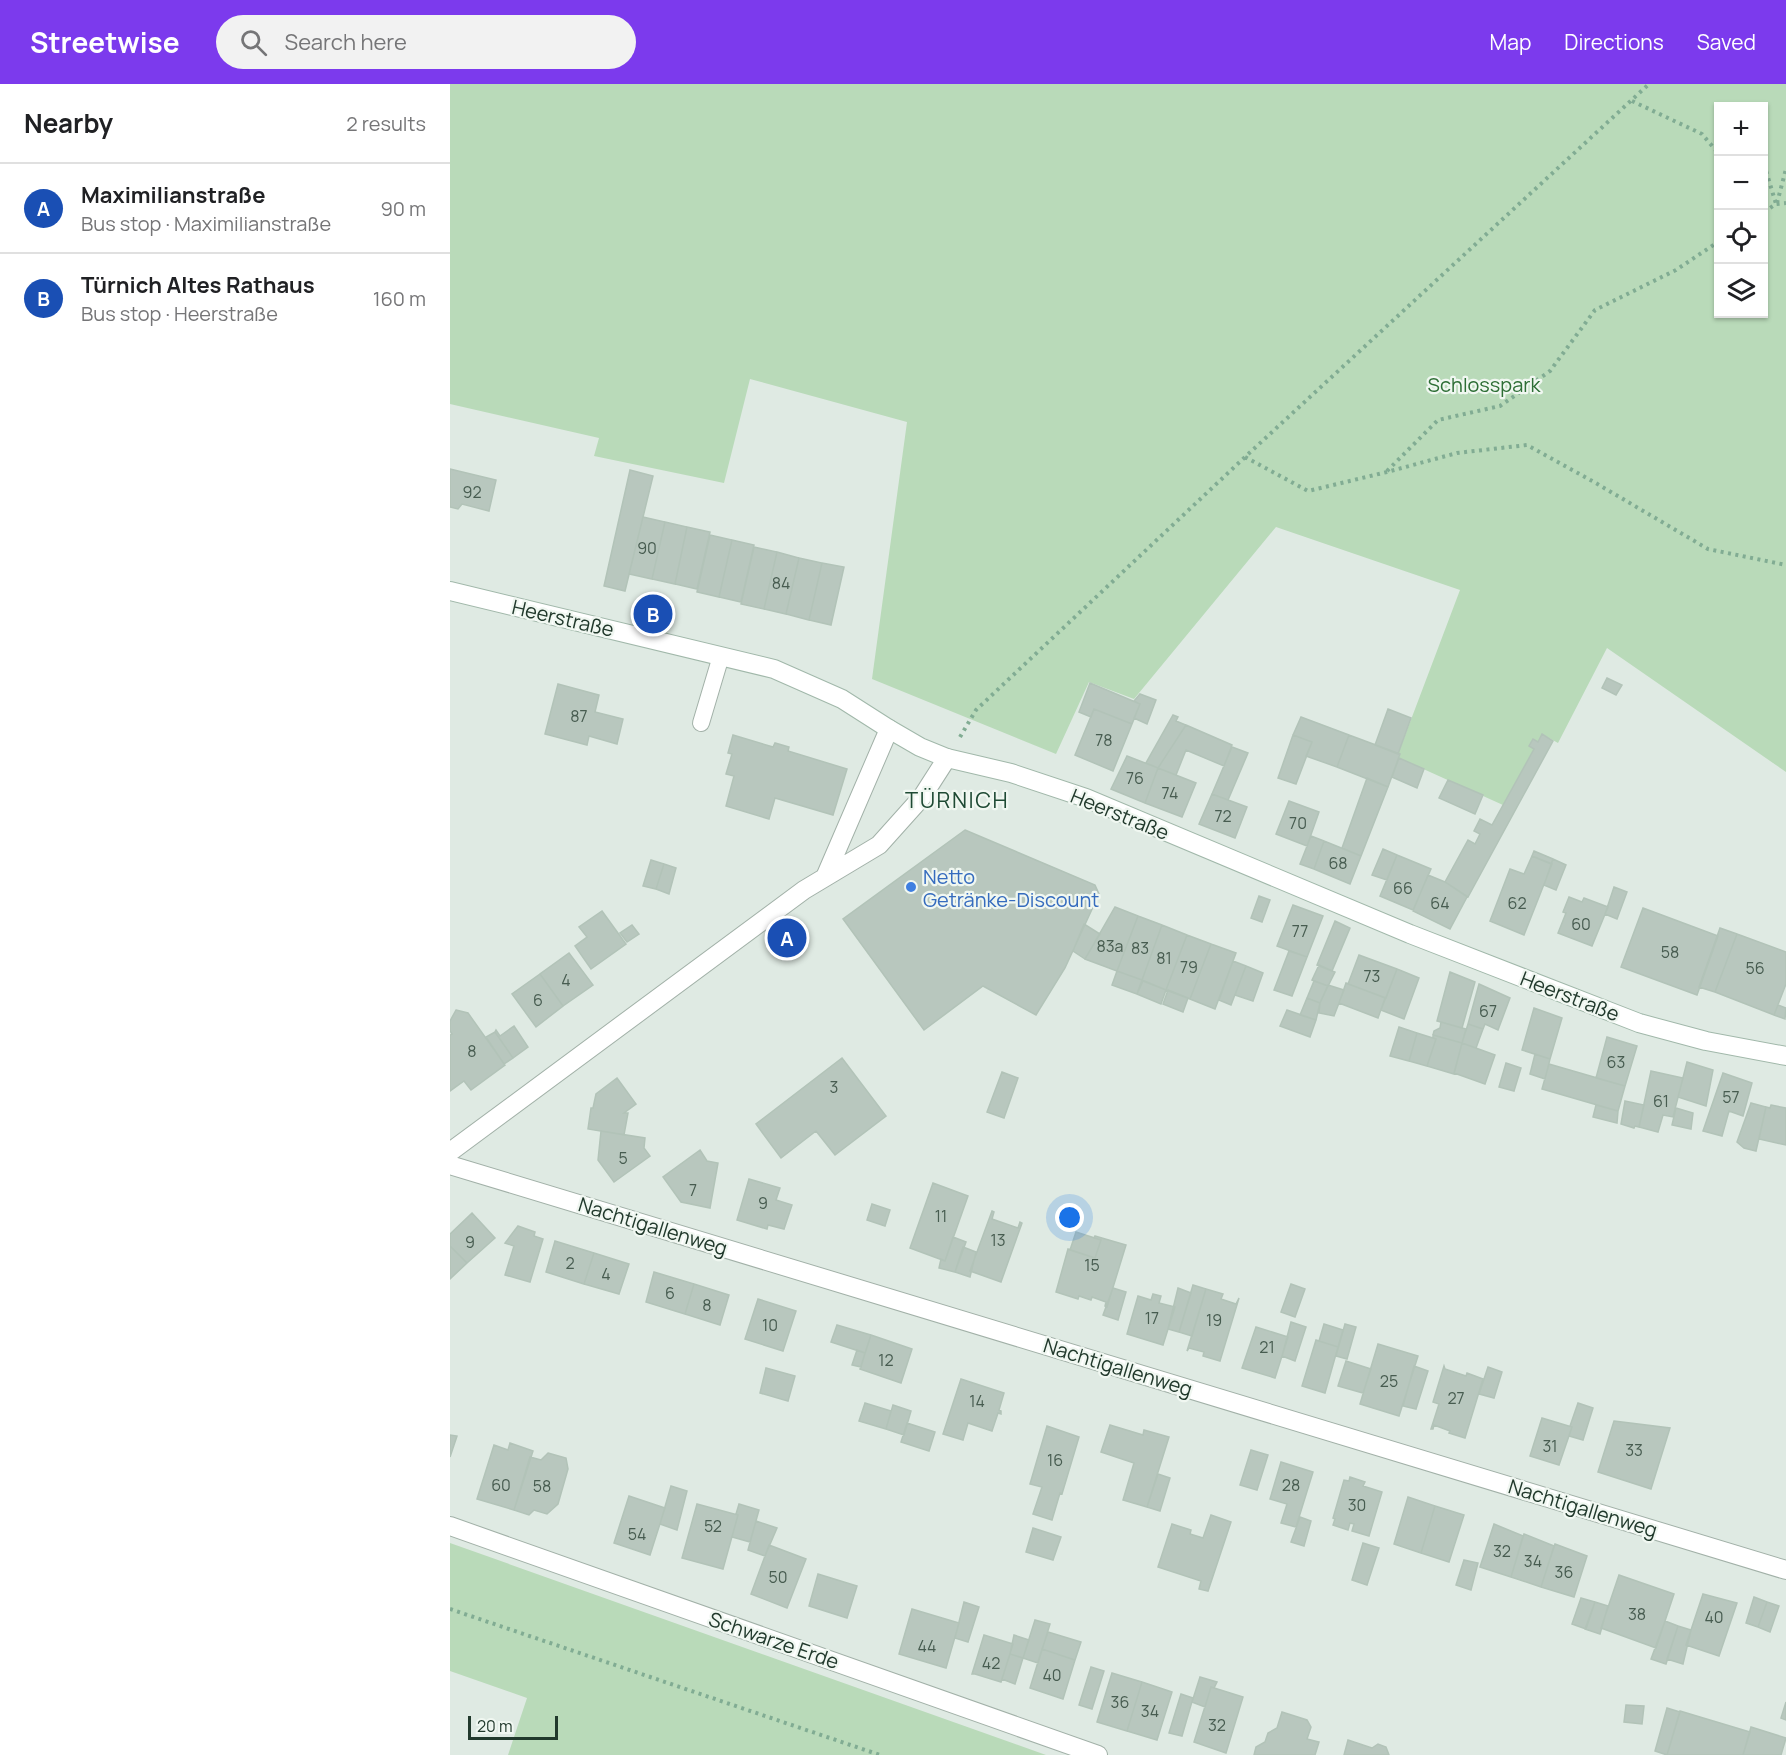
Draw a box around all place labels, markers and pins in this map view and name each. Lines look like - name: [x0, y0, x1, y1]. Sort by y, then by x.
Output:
- pin: B: [634, 592, 672, 636]
- place label: Netto Getränke-Discount: [923, 863, 1099, 913]
- marker: Netto Getränke-Discount: [904, 880, 918, 894]
- pin: A: [768, 916, 806, 960]

